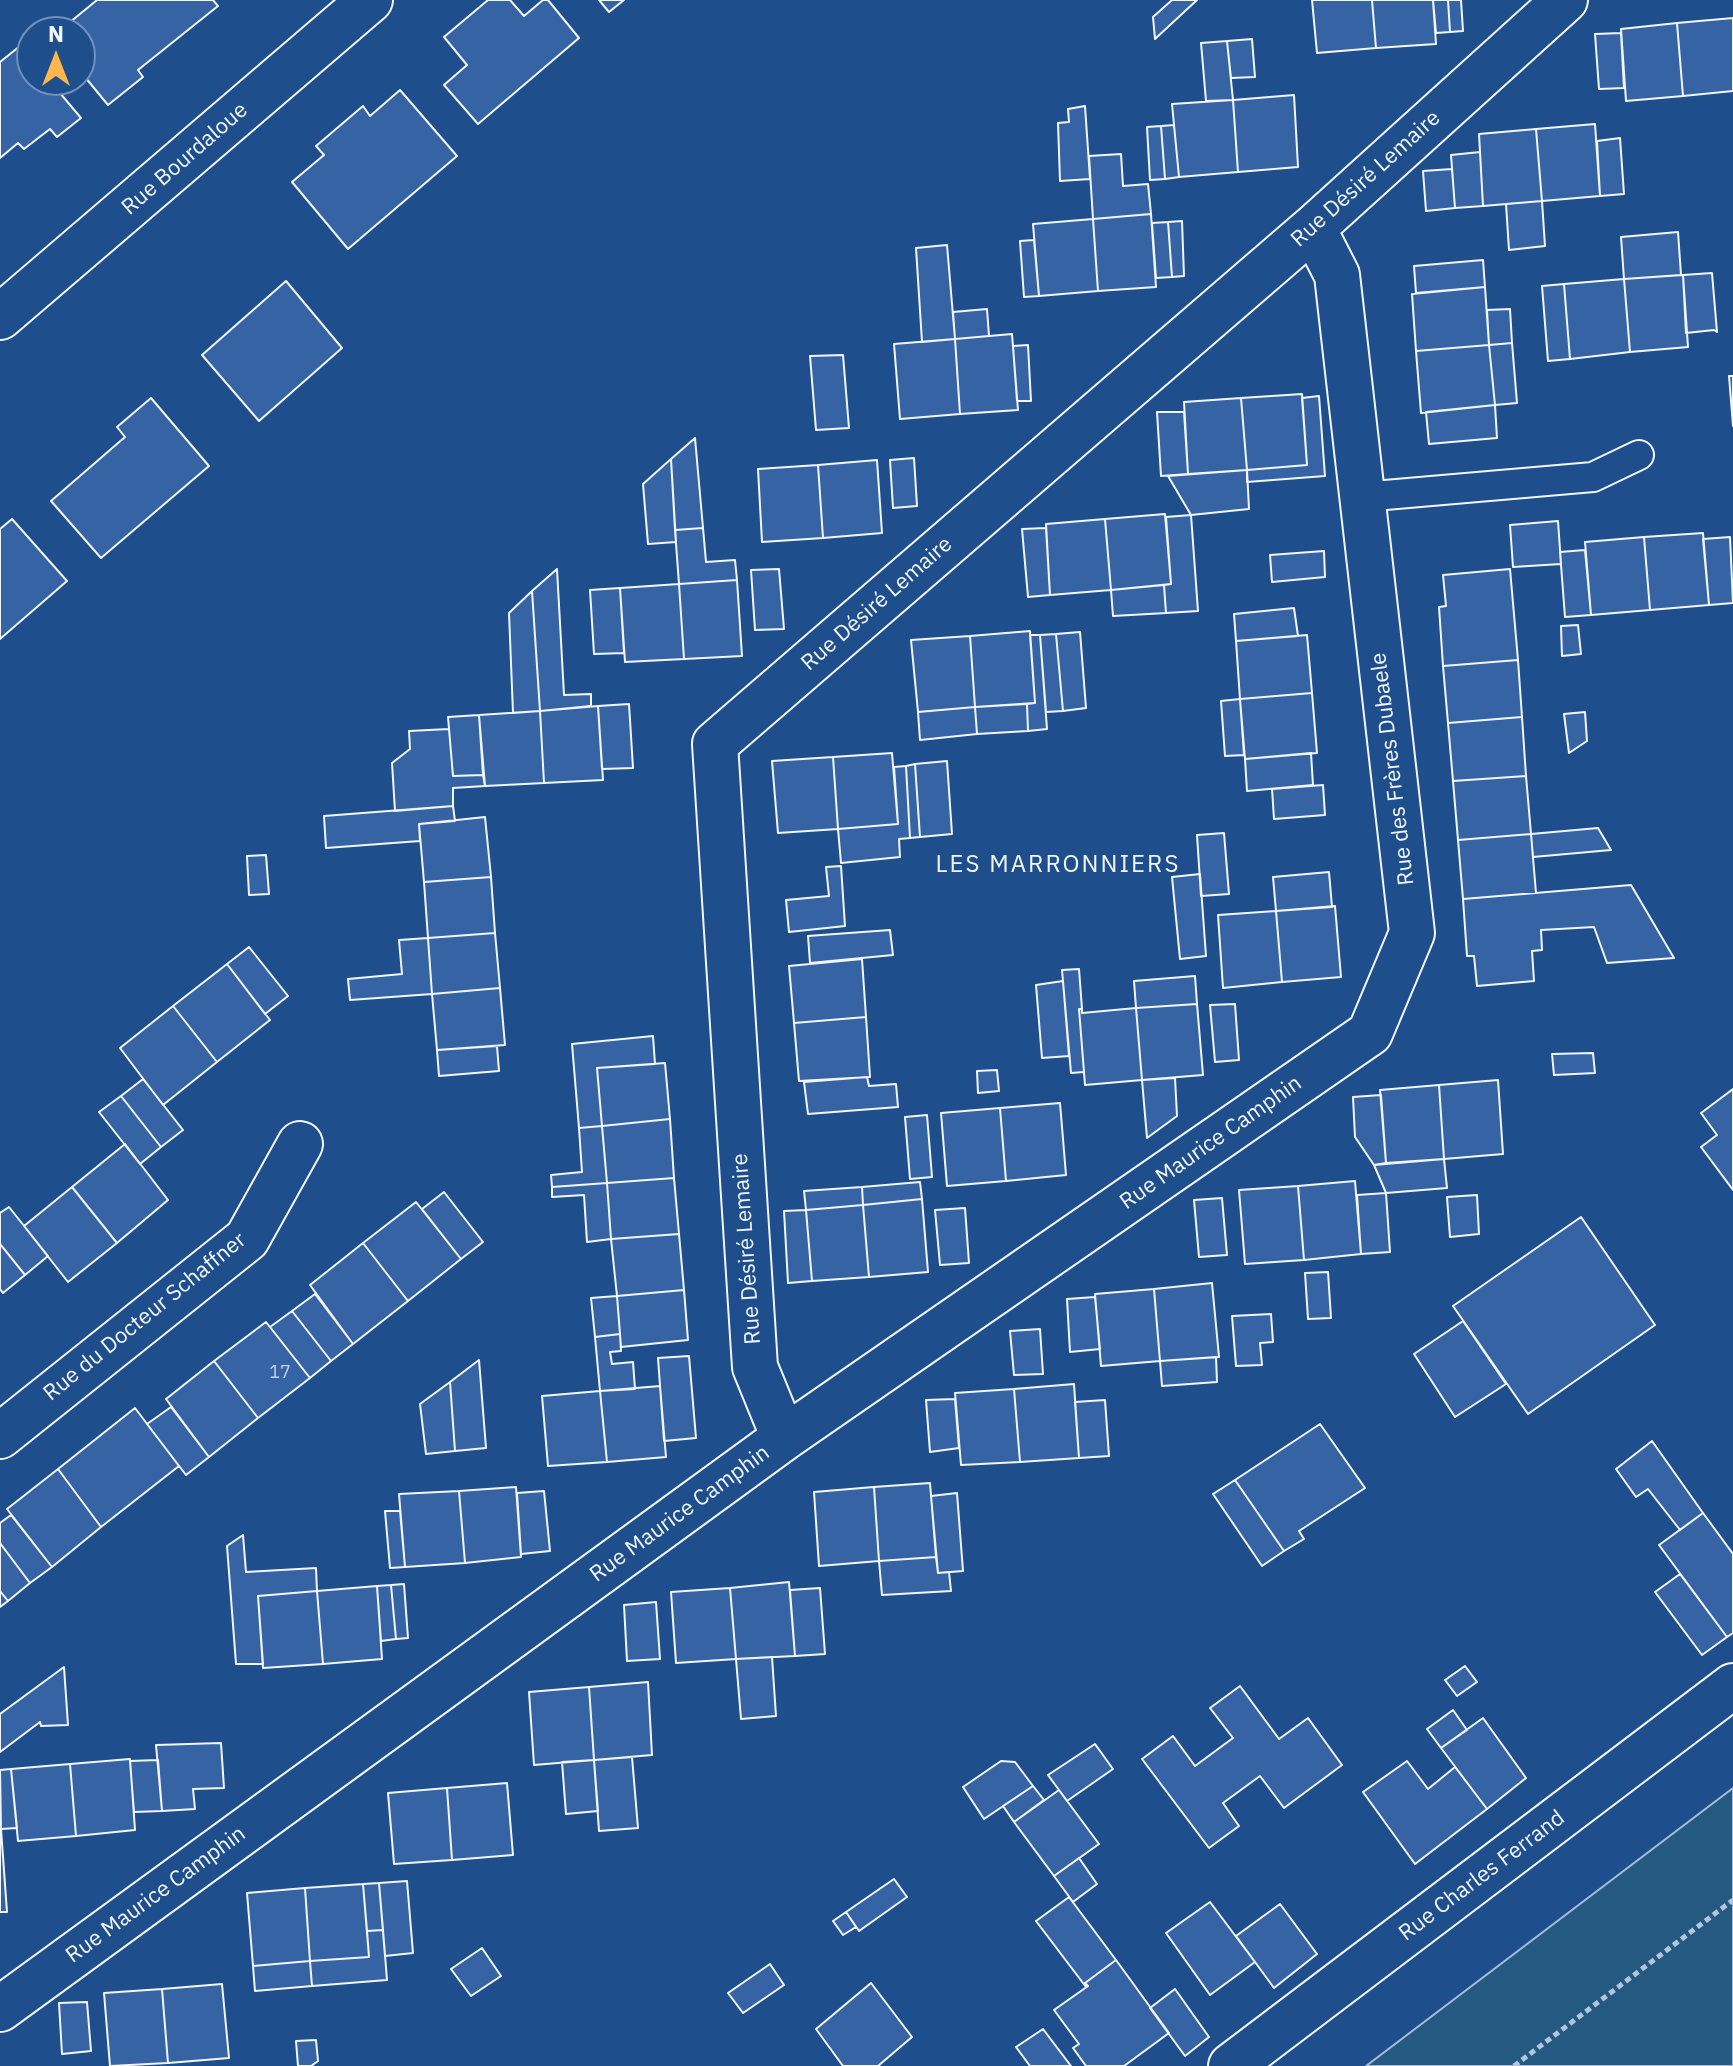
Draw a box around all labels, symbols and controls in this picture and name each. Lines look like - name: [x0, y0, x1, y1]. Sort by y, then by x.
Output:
- north arrow: [16, 16, 96, 96]
- text: N: [48, 19, 64, 48]
- street label: Rue Bourdaloue: [117, 97, 253, 221]
- street label: Rue Désiré Lemaire: [1286, 105, 1446, 253]
- street label: Rue Désiré Lemaire: [796, 531, 958, 677]
- street label: Rue des Frères Dubaele: [1366, 651, 1420, 887]
- district label: LES MARRONNIERS: [936, 851, 1180, 879]
- street label: Rue Maurice Camphin: [1115, 1070, 1307, 1216]
- street label: Rue Désiré Lemaire: [727, 1153, 767, 1345]
- street label: Rue du Docteur Schaffner: [38, 1227, 252, 1407]
- house number: 17: [269, 1362, 291, 1384]
- street label: Rue Maurice Camphin: [585, 1440, 775, 1588]
- street label: Rue Charles Ferrand: [1394, 1805, 1570, 1947]
- street label: Rue Maurice Camphin: [61, 1821, 251, 1969]

